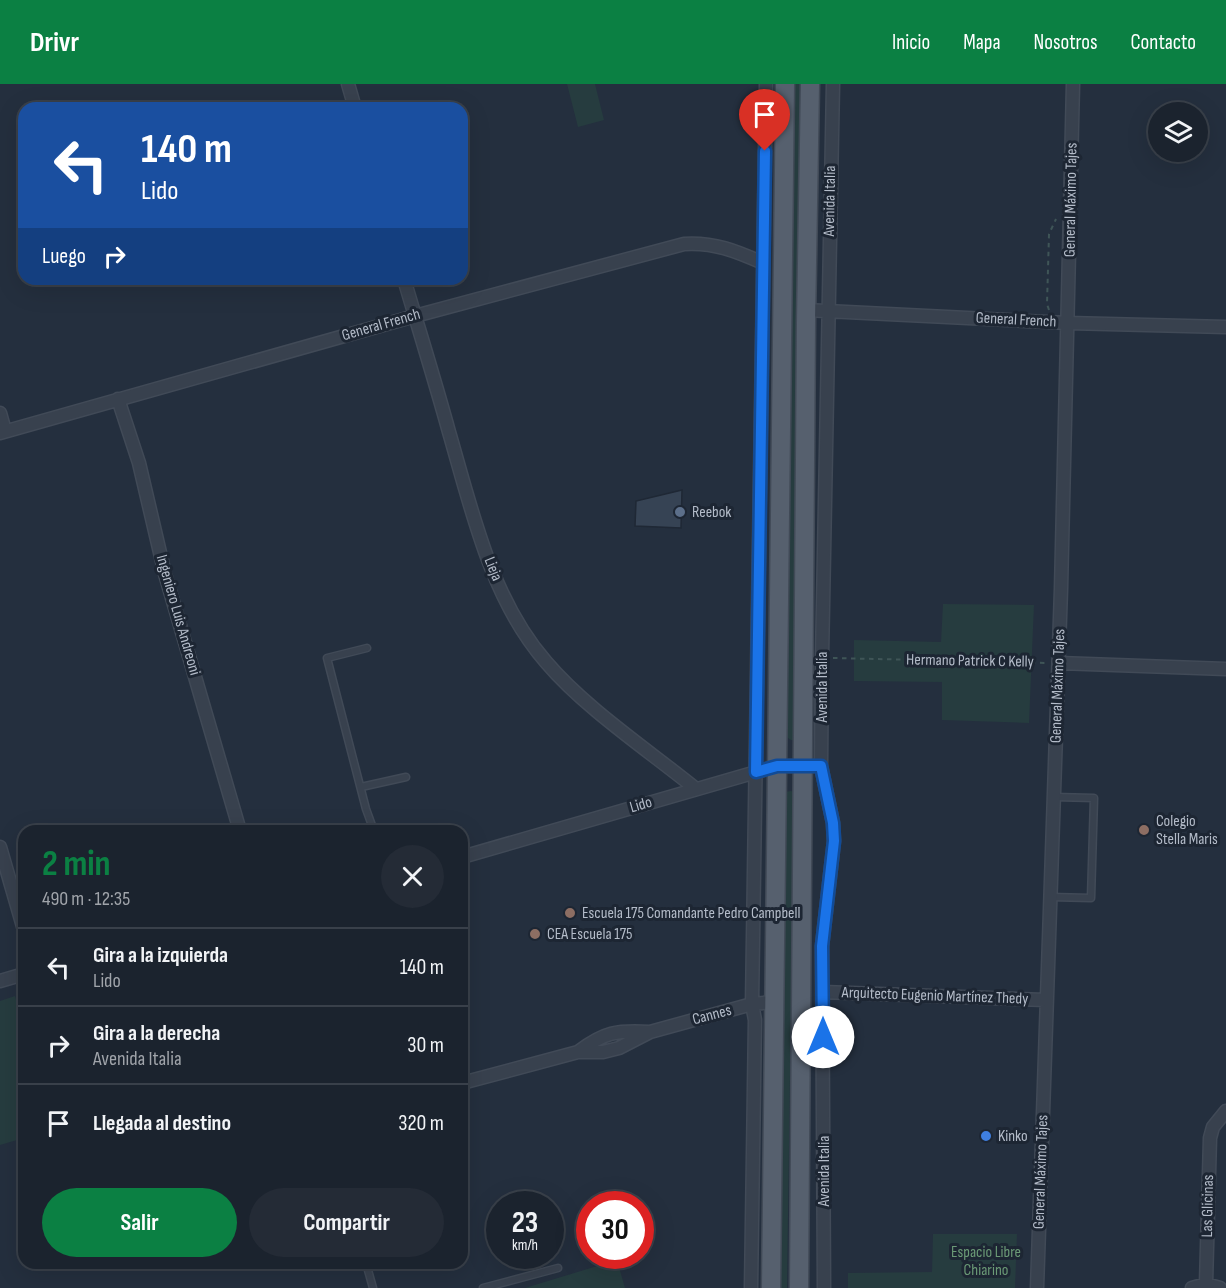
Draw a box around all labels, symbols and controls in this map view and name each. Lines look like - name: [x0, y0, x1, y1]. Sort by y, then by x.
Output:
- text: Drivr: [30, 26, 79, 59]
- text: Inicio: [892, 30, 930, 55]
- text: Mapa: [963, 30, 1001, 55]
- text: Nosotros: [1034, 30, 1098, 55]
- text: Contacto: [1131, 30, 1196, 55]
- pin: [739, 89, 790, 151]
- icon: arrive: [748, 98, 781, 131]
- map controls: [1148, 102, 1208, 162]
- button: layers: [1148, 102, 1208, 162]
- text: 140 m: [141, 124, 232, 175]
- icon: left: [42, 126, 120, 204]
- street label: General Máximo Tajes: [1061, 142, 1082, 257]
- street label: Avenida Italia: [820, 165, 840, 238]
- text: Lido: [141, 175, 178, 207]
- icon: right: [98, 240, 131, 273]
- text: Luego: [42, 243, 86, 270]
- street label: General French: [340, 305, 422, 345]
- street label: General French: [975, 308, 1057, 332]
- place label: Reebok: [692, 503, 731, 522]
- marker: Reebok: [673, 505, 687, 519]
- street label: Ingeniero Luis Andreoni: [152, 553, 204, 677]
- street label: Lieja: [480, 554, 506, 584]
- street label: General Máximo Tajes: [1047, 628, 1070, 744]
- street label: Hermano Patrick C Kelly: [906, 650, 1034, 672]
- street label: Avenida Italia: [813, 652, 832, 724]
- street label: Lido: [628, 793, 654, 817]
- place label: Colegio Stella Maris: [1156, 812, 1218, 849]
- marker: Colegio Stella Maris: [1137, 823, 1151, 837]
- text: 2 min: [42, 843, 111, 886]
- button: close: [381, 845, 444, 908]
- text: 490 m · 12:35: [42, 887, 130, 911]
- place label: Escuela 175 Comandante Pedro Campbell: [582, 904, 800, 923]
- marker: Escuela 175 Comandante Pedro Campbell: [563, 906, 577, 920]
- place label: CEA Escuela 175: [547, 925, 633, 944]
- marker: CEA Escuela 175: [528, 927, 542, 941]
- text: Gira a la izquierda: [93, 942, 228, 969]
- icon: left: [42, 951, 75, 984]
- text: 140 m: [400, 954, 444, 981]
- text: Lido: [93, 969, 121, 993]
- street label: Arquitecto Eugenio Martínez Thedy: [840, 983, 1029, 1009]
- street label: Cannes: [690, 1001, 734, 1029]
- position arrow: [791, 1005, 855, 1069]
- text: Gira a la derecha: [93, 1020, 220, 1047]
- icon: right: [42, 1029, 75, 1062]
- text: 30 m: [407, 1032, 444, 1059]
- text: Avenida Italia: [93, 1047, 182, 1071]
- icon: arrive: [42, 1107, 75, 1140]
- text: Llegada al destino: [93, 1110, 231, 1137]
- text: 320 m: [398, 1110, 444, 1137]
- street label: General Máximo Tajes: [1030, 1114, 1053, 1230]
- place label: Kinko: [998, 1127, 1028, 1146]
- marker: Kinko: [979, 1129, 993, 1143]
- street label: Avenida Italia: [815, 1136, 834, 1208]
- street label: Las Glicinas: [1198, 1174, 1218, 1238]
- button: Salir: [42, 1188, 237, 1257]
- button: Compartir: [249, 1188, 444, 1257]
- speed limit sign: 30: [576, 1191, 654, 1269]
- text: 23: [512, 1205, 538, 1241]
- text: km/h: [512, 1236, 538, 1255]
- park label: Espacio Libre Chiarino: [951, 1243, 1021, 1280]

